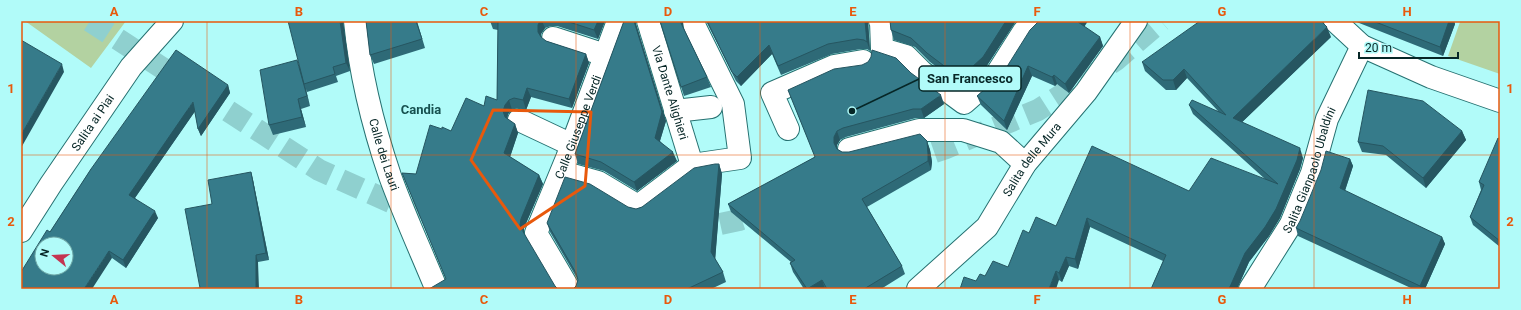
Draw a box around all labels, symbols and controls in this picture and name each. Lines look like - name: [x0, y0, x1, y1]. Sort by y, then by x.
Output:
- text: A: [110, 4, 119, 19]
- text: B: [295, 4, 303, 19]
- text: C: [480, 4, 489, 19]
- text: D: [664, 4, 672, 19]
- text: E: [849, 4, 857, 19]
- text: F: [1033, 4, 1041, 19]
- text: G: [1218, 4, 1227, 19]
- text: H: [1402, 4, 1412, 19]
- scale bar: [1359, 34, 1458, 60]
- text: 20 m: [1365, 41, 1392, 55]
- street label: Via Dante Alighieri: [649, 44, 691, 142]
- callout: San Francesco: [919, 66, 1021, 91]
- text: San Francesco: [927, 71, 1013, 86]
- street label: Calle Giuseppe Verdi: [552, 73, 604, 181]
- text: 1: [7, 81, 15, 96]
- text: 1: [1506, 81, 1514, 96]
- street label: Salita ai Piai: [69, 92, 117, 154]
- district label: Candia: [401, 102, 441, 117]
- street label: Salita Gianpaolo Ubaldini: [1280, 105, 1339, 236]
- street label: Calle dei Lauri: [366, 117, 402, 193]
- street label: Salita delle Mura: [1000, 120, 1064, 199]
- text: 2: [7, 214, 15, 229]
- text: 2: [1506, 214, 1514, 229]
- north arrow: [34, 236, 74, 276]
- text: N: [38, 247, 52, 259]
- text: A: [110, 292, 119, 307]
- text: B: [295, 292, 303, 307]
- text: C: [480, 292, 489, 307]
- text: D: [664, 292, 672, 307]
- text: E: [849, 292, 857, 307]
- text: F: [1033, 292, 1041, 307]
- text: G: [1218, 292, 1227, 307]
- text: H: [1402, 292, 1412, 307]

